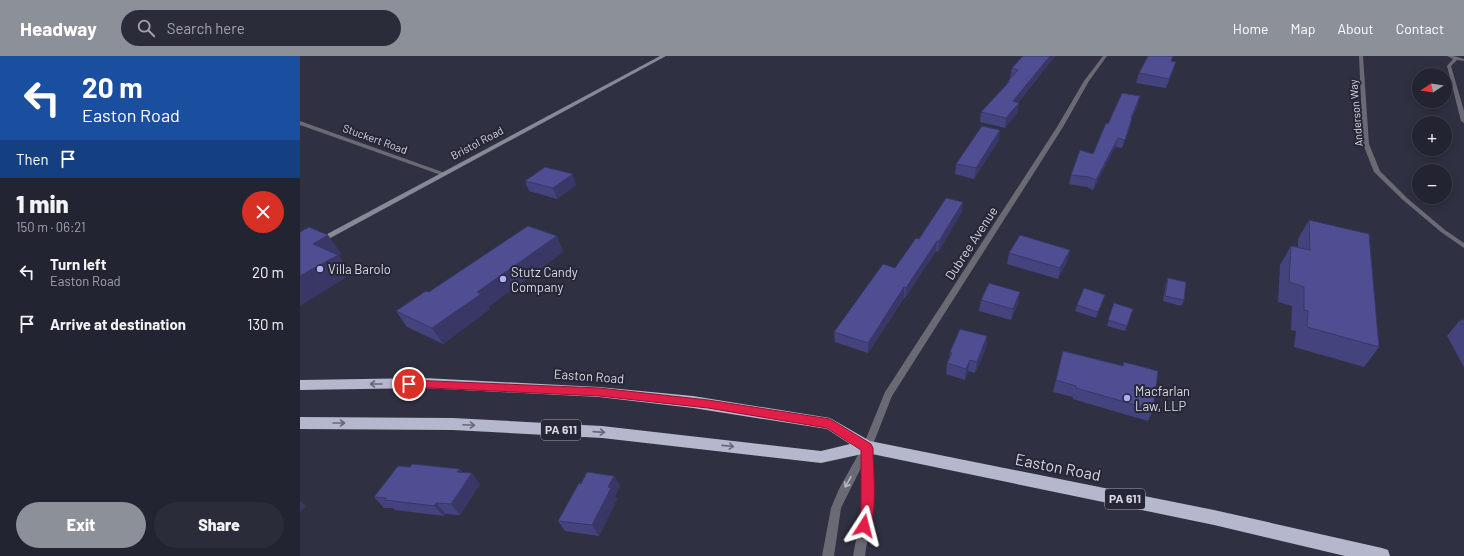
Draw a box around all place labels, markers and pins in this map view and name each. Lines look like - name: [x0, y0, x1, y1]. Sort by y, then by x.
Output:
- place label: Villa Barolo: [328, 261, 391, 277]
- marker: Villa Barolo: [315, 264, 325, 274]
- place label: Stutz Candy Company: [511, 264, 578, 295]
- marker: Stutz Candy Company: [498, 274, 508, 284]
- pin: [392, 367, 426, 401]
- place label: Macfarlan Law, LLP: [1135, 383, 1190, 414]
- marker: Macfarlan Law, LLP: [1122, 393, 1132, 403]

